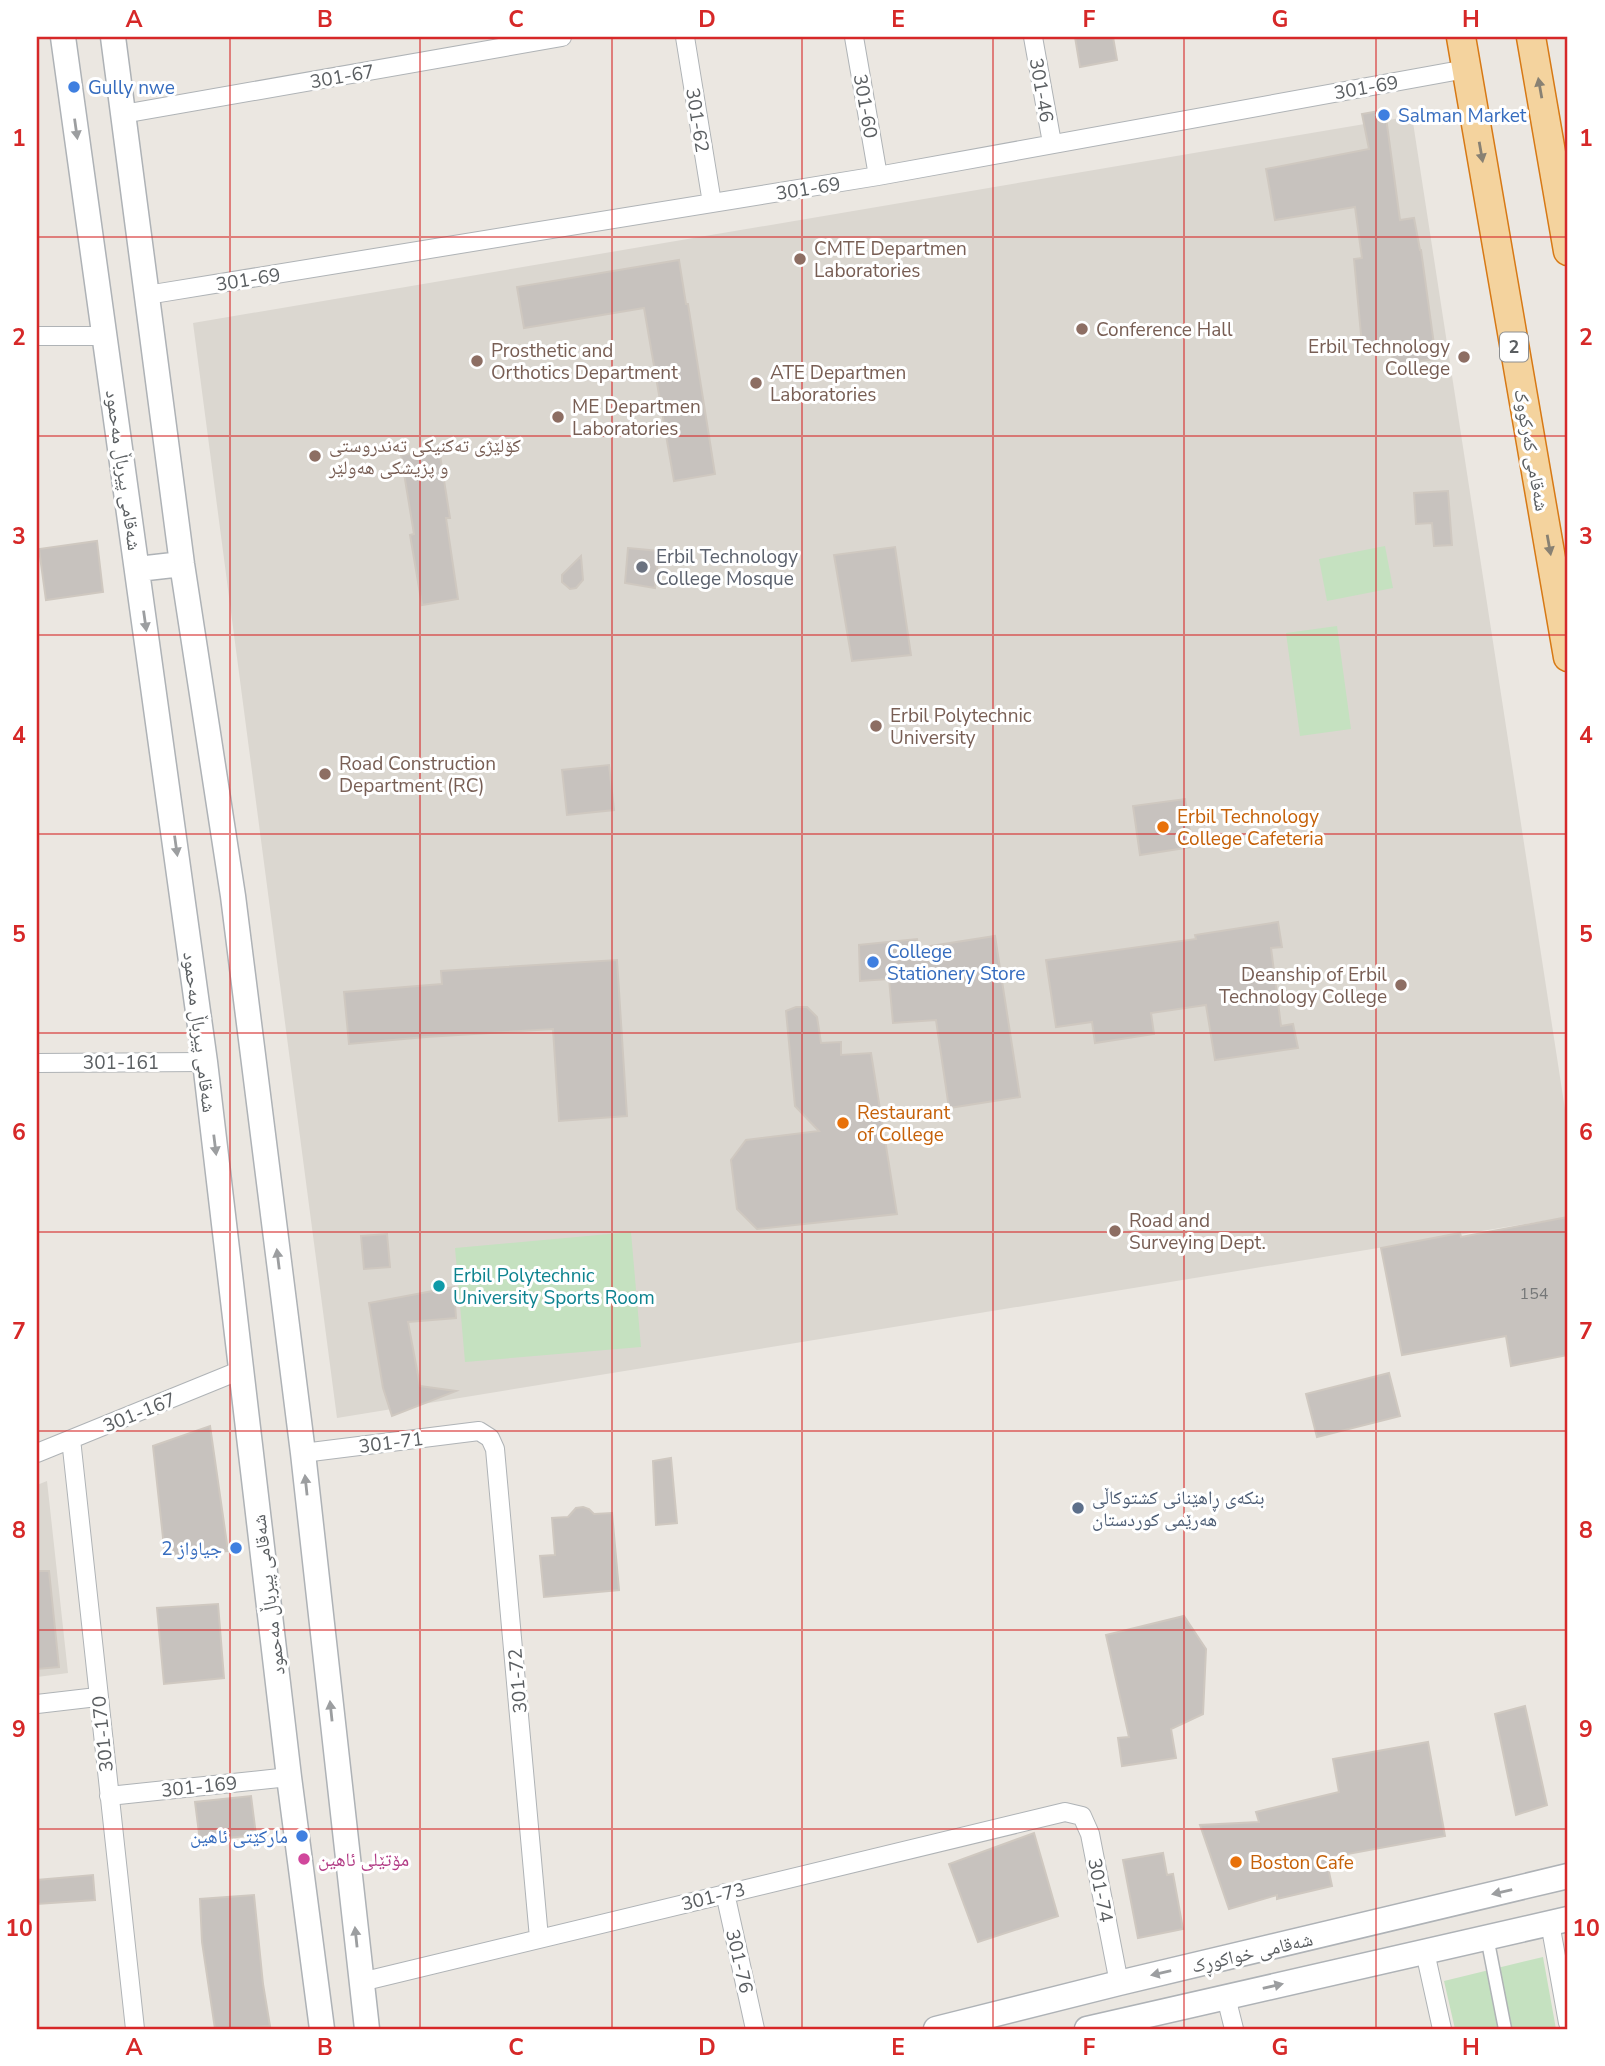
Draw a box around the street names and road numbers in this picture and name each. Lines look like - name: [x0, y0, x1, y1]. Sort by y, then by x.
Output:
- street label: 301-46: [1023, 56, 1059, 124]
- street label: 301-67: [308, 59, 376, 95]
- street label: 301-69: [1332, 70, 1400, 106]
- street label: 301-60: [847, 72, 883, 140]
- street label: 301-62: [679, 86, 715, 154]
- street label: 301-69: [774, 171, 842, 207]
- street label: 301-69: [214, 262, 282, 298]
- road number: 2: [1500, 332, 1528, 362]
- street label: شەقامی کەرکووک: [1507, 387, 1555, 513]
- street label: شەقامی پیرباڵ مەحمود: [99, 388, 147, 552]
- street label: شەقامی پیرباڵ مەحمود: [176, 950, 222, 1114]
- street label: 301-161: [83, 1050, 159, 1076]
- street label: 301-167: [99, 1387, 180, 1439]
- street label: 301-71: [357, 1426, 425, 1460]
- street label: شەقامی پیرباڵ مەحمود: [246, 1513, 292, 1677]
- street label: 301-72: [502, 1647, 534, 1714]
- street label: 301-170: [86, 1695, 120, 1773]
- street label: 301-169: [160, 1770, 238, 1804]
- street label: 301-74: [1081, 1856, 1119, 1925]
- street label: 301-73: [679, 1876, 748, 1917]
- street label: شەقامی خواکوڕک: [1189, 1926, 1316, 1981]
- street label: 301-76: [719, 1927, 759, 1996]

